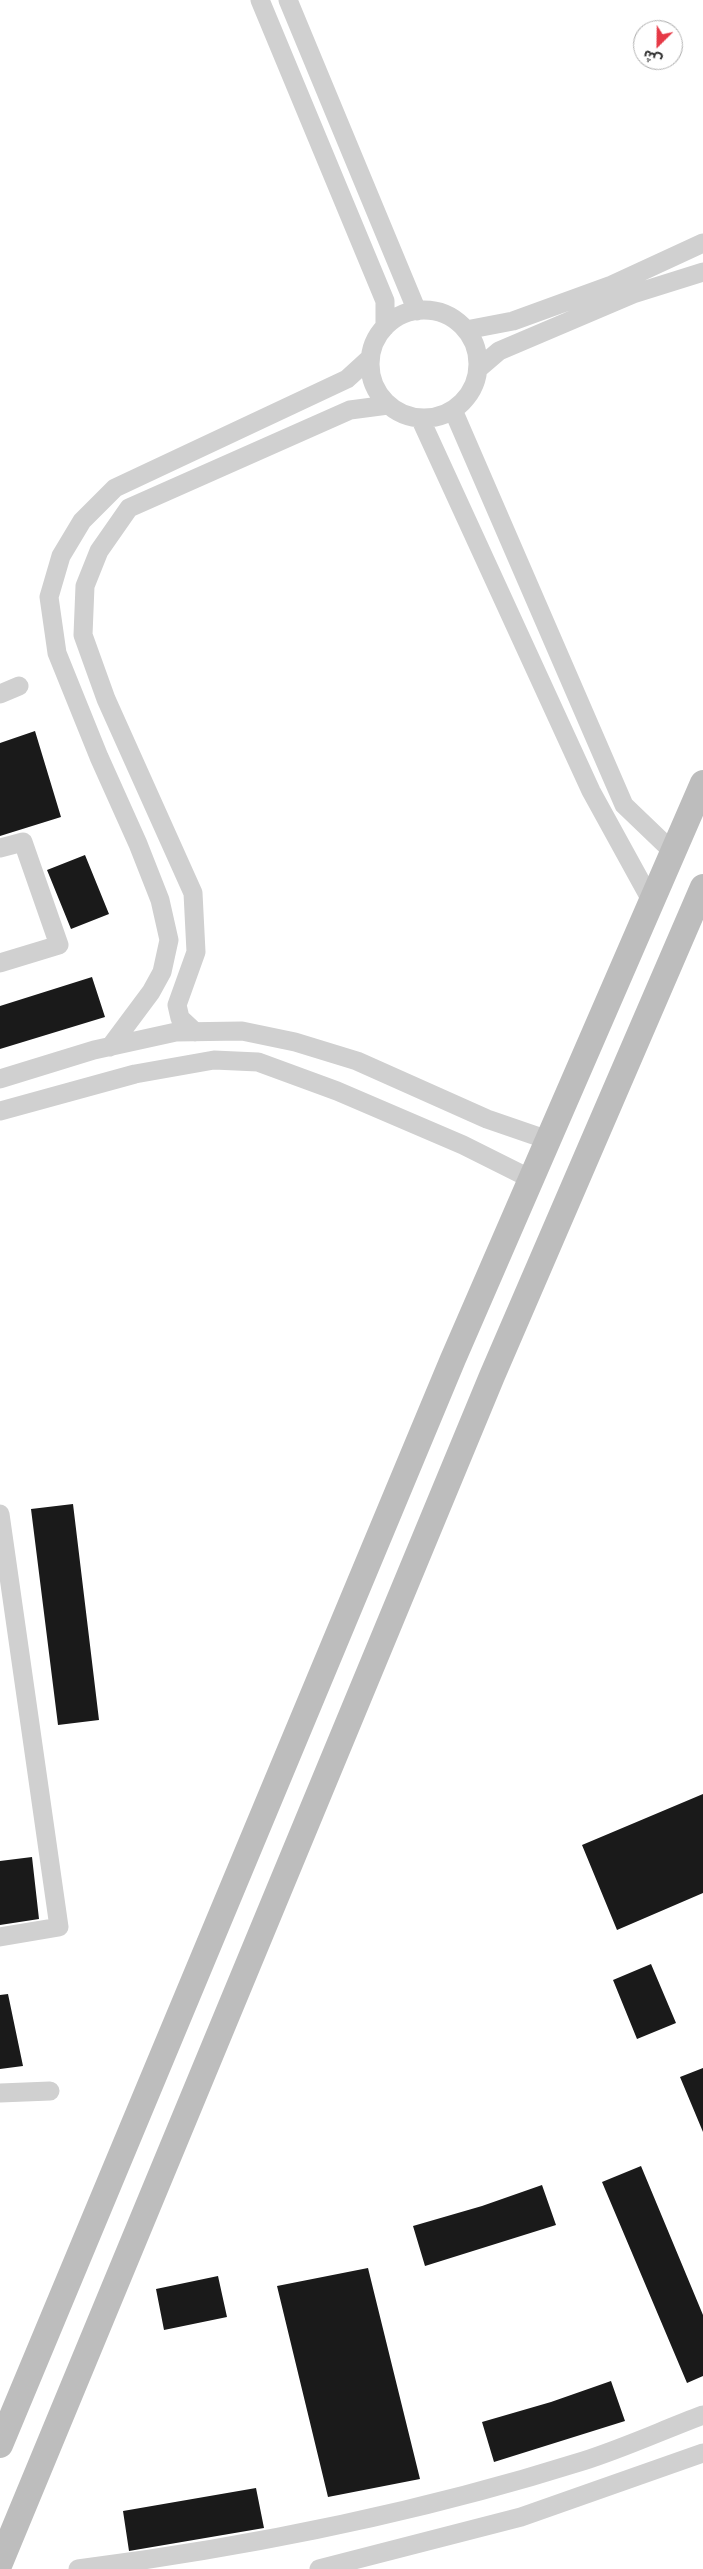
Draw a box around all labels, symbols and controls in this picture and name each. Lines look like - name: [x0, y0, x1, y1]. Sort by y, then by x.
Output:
- north arrow: [633, 20, 683, 70]
- text: ش: [640, 45, 665, 71]

